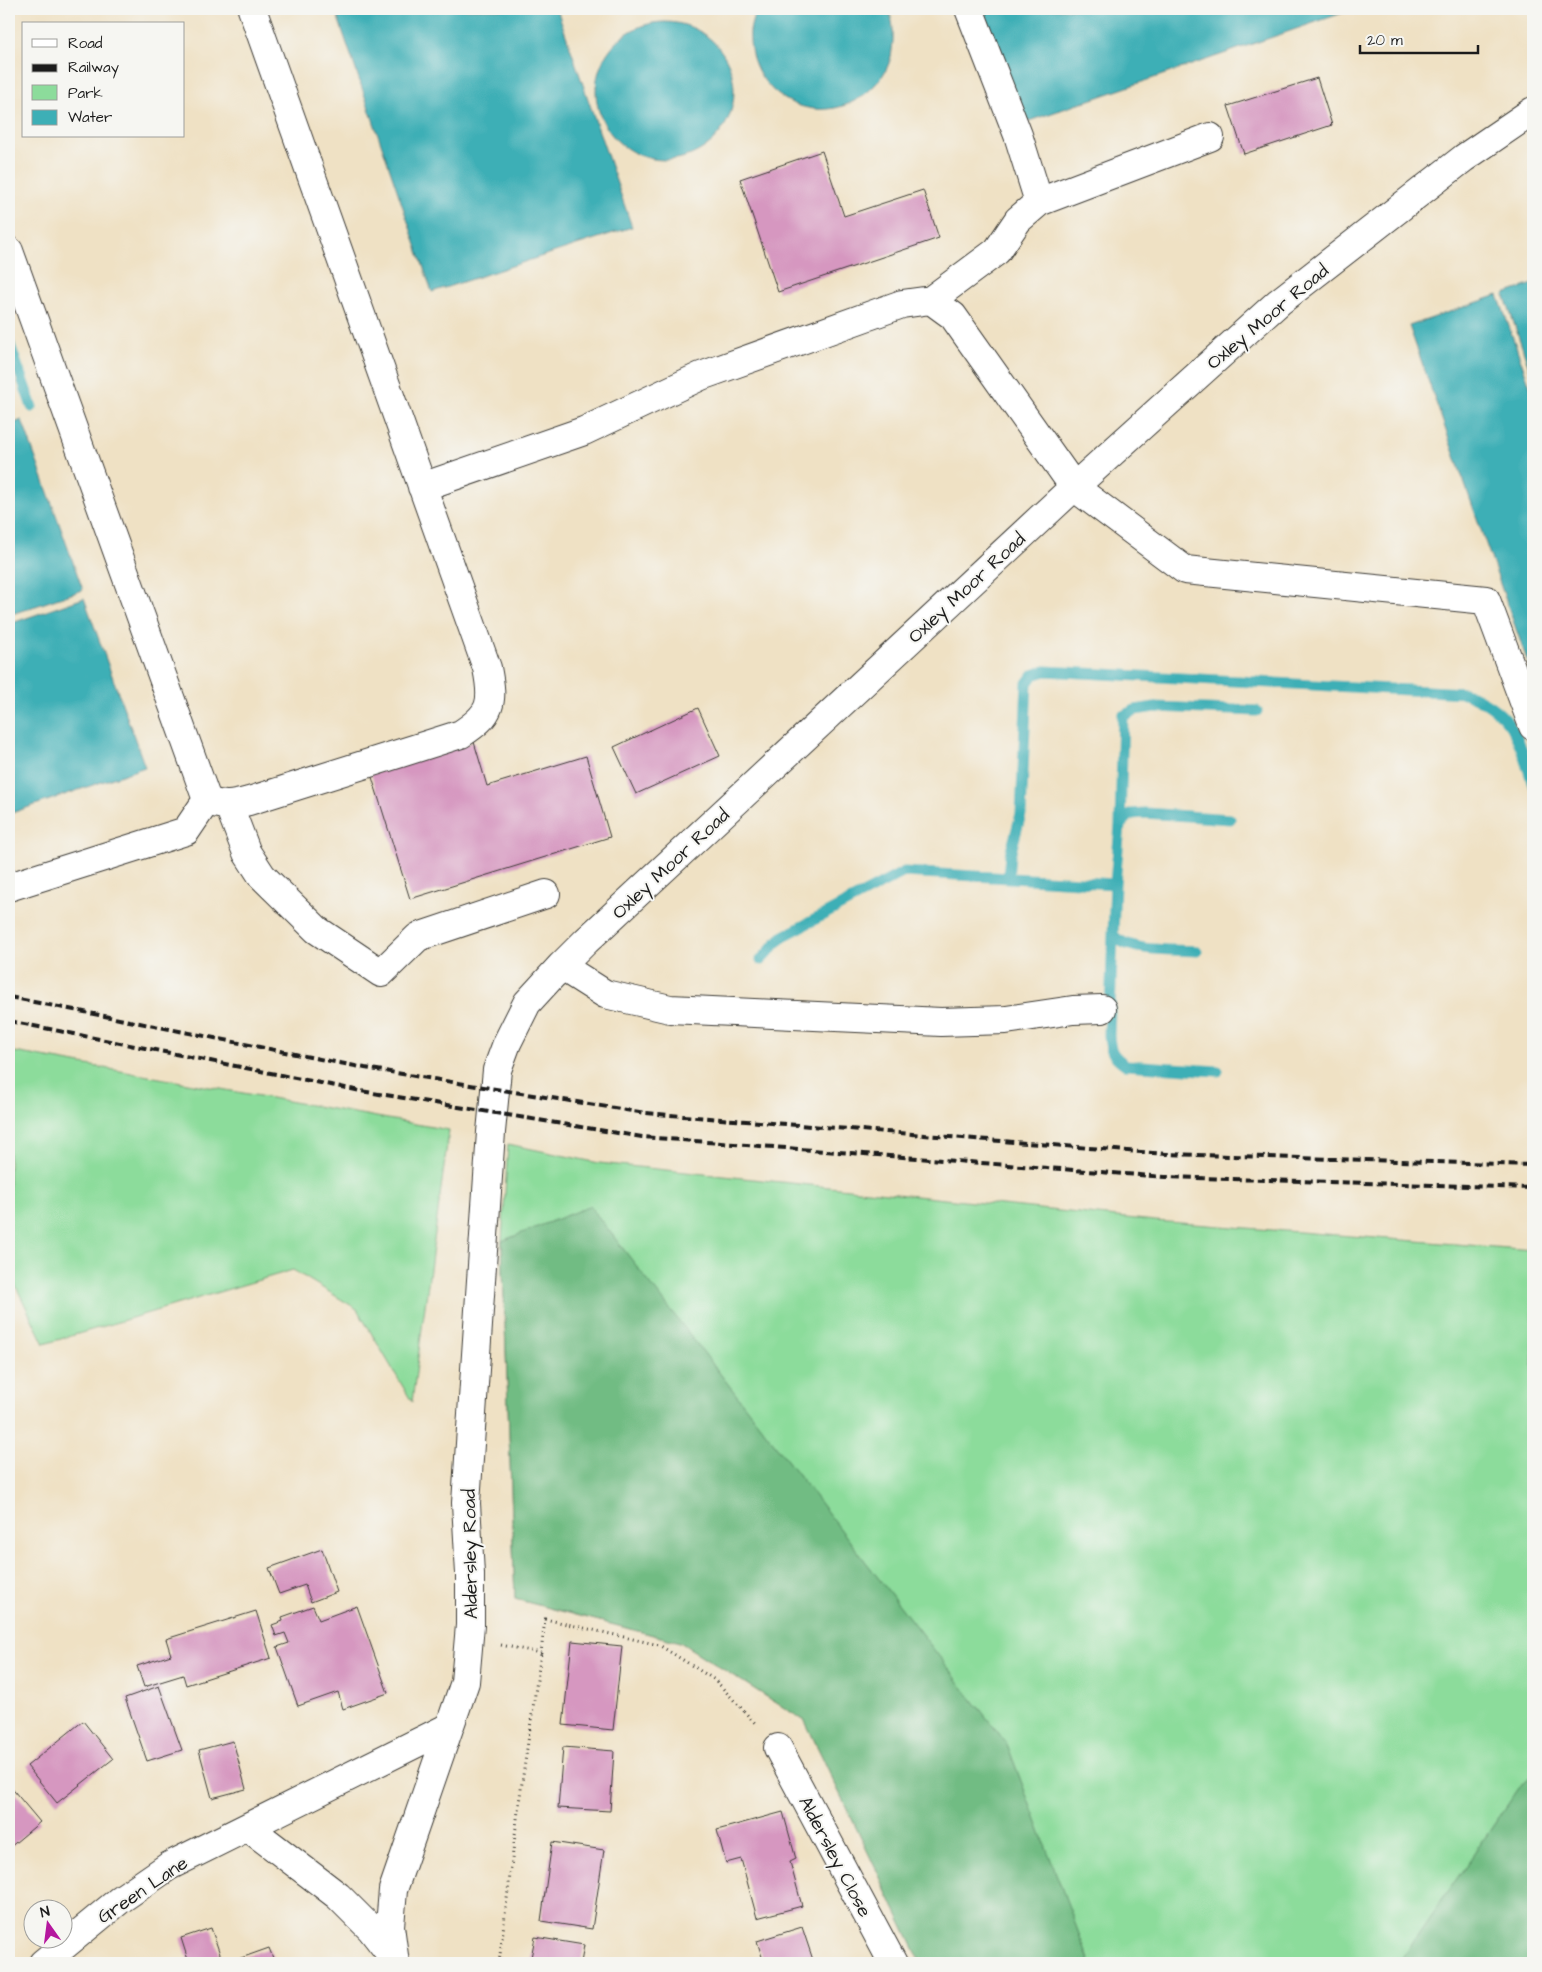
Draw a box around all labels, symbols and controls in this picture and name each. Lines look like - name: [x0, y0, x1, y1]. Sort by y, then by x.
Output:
- legend: [22, 22, 185, 138]
- scale bar: [1360, 22, 1477, 54]
- text: 20 m: [1367, 30, 1403, 51]
- text: Road: [68, 33, 103, 54]
- text: Railway: [68, 57, 119, 79]
- text: Park: [68, 83, 103, 104]
- text: Water: [68, 107, 112, 128]
- street label: Oxley Moor Road: [1201, 258, 1336, 377]
- street label: Oxley Moor Road: [902, 526, 1033, 650]
- street label: Oxley Moor Road: [606, 802, 737, 926]
- street label: Aldersley Road: [456, 1488, 486, 1619]
- street label: Aldersley Close: [791, 1791, 878, 1922]
- street label: Green Lane: [92, 1850, 193, 1930]
- north arrow: [22, 1900, 72, 1950]
- text: N: [38, 1902, 52, 1923]

